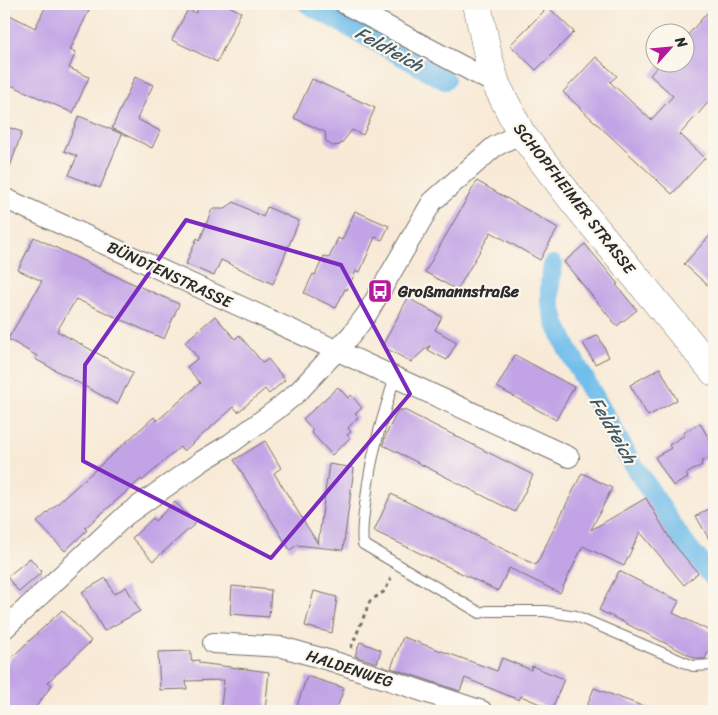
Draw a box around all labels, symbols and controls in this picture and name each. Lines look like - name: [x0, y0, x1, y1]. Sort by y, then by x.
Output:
- water label: Feldteich: [349, 17, 430, 82]
- north arrow: [646, 22, 696, 72]
- text: N: [667, 31, 695, 53]
- street label: SCHOPFHEIMER STRASSE: [506, 116, 644, 281]
- street label: BÜNDTENSTRASSE: [102, 233, 238, 317]
- place label: Großmannstraße: [397, 277, 520, 306]
- bus stop icon: Großmannstraße: [367, 278, 393, 304]
- water label: Feldteich: [581, 390, 646, 471]
- street label: HALDENWEG: [302, 641, 397, 696]

